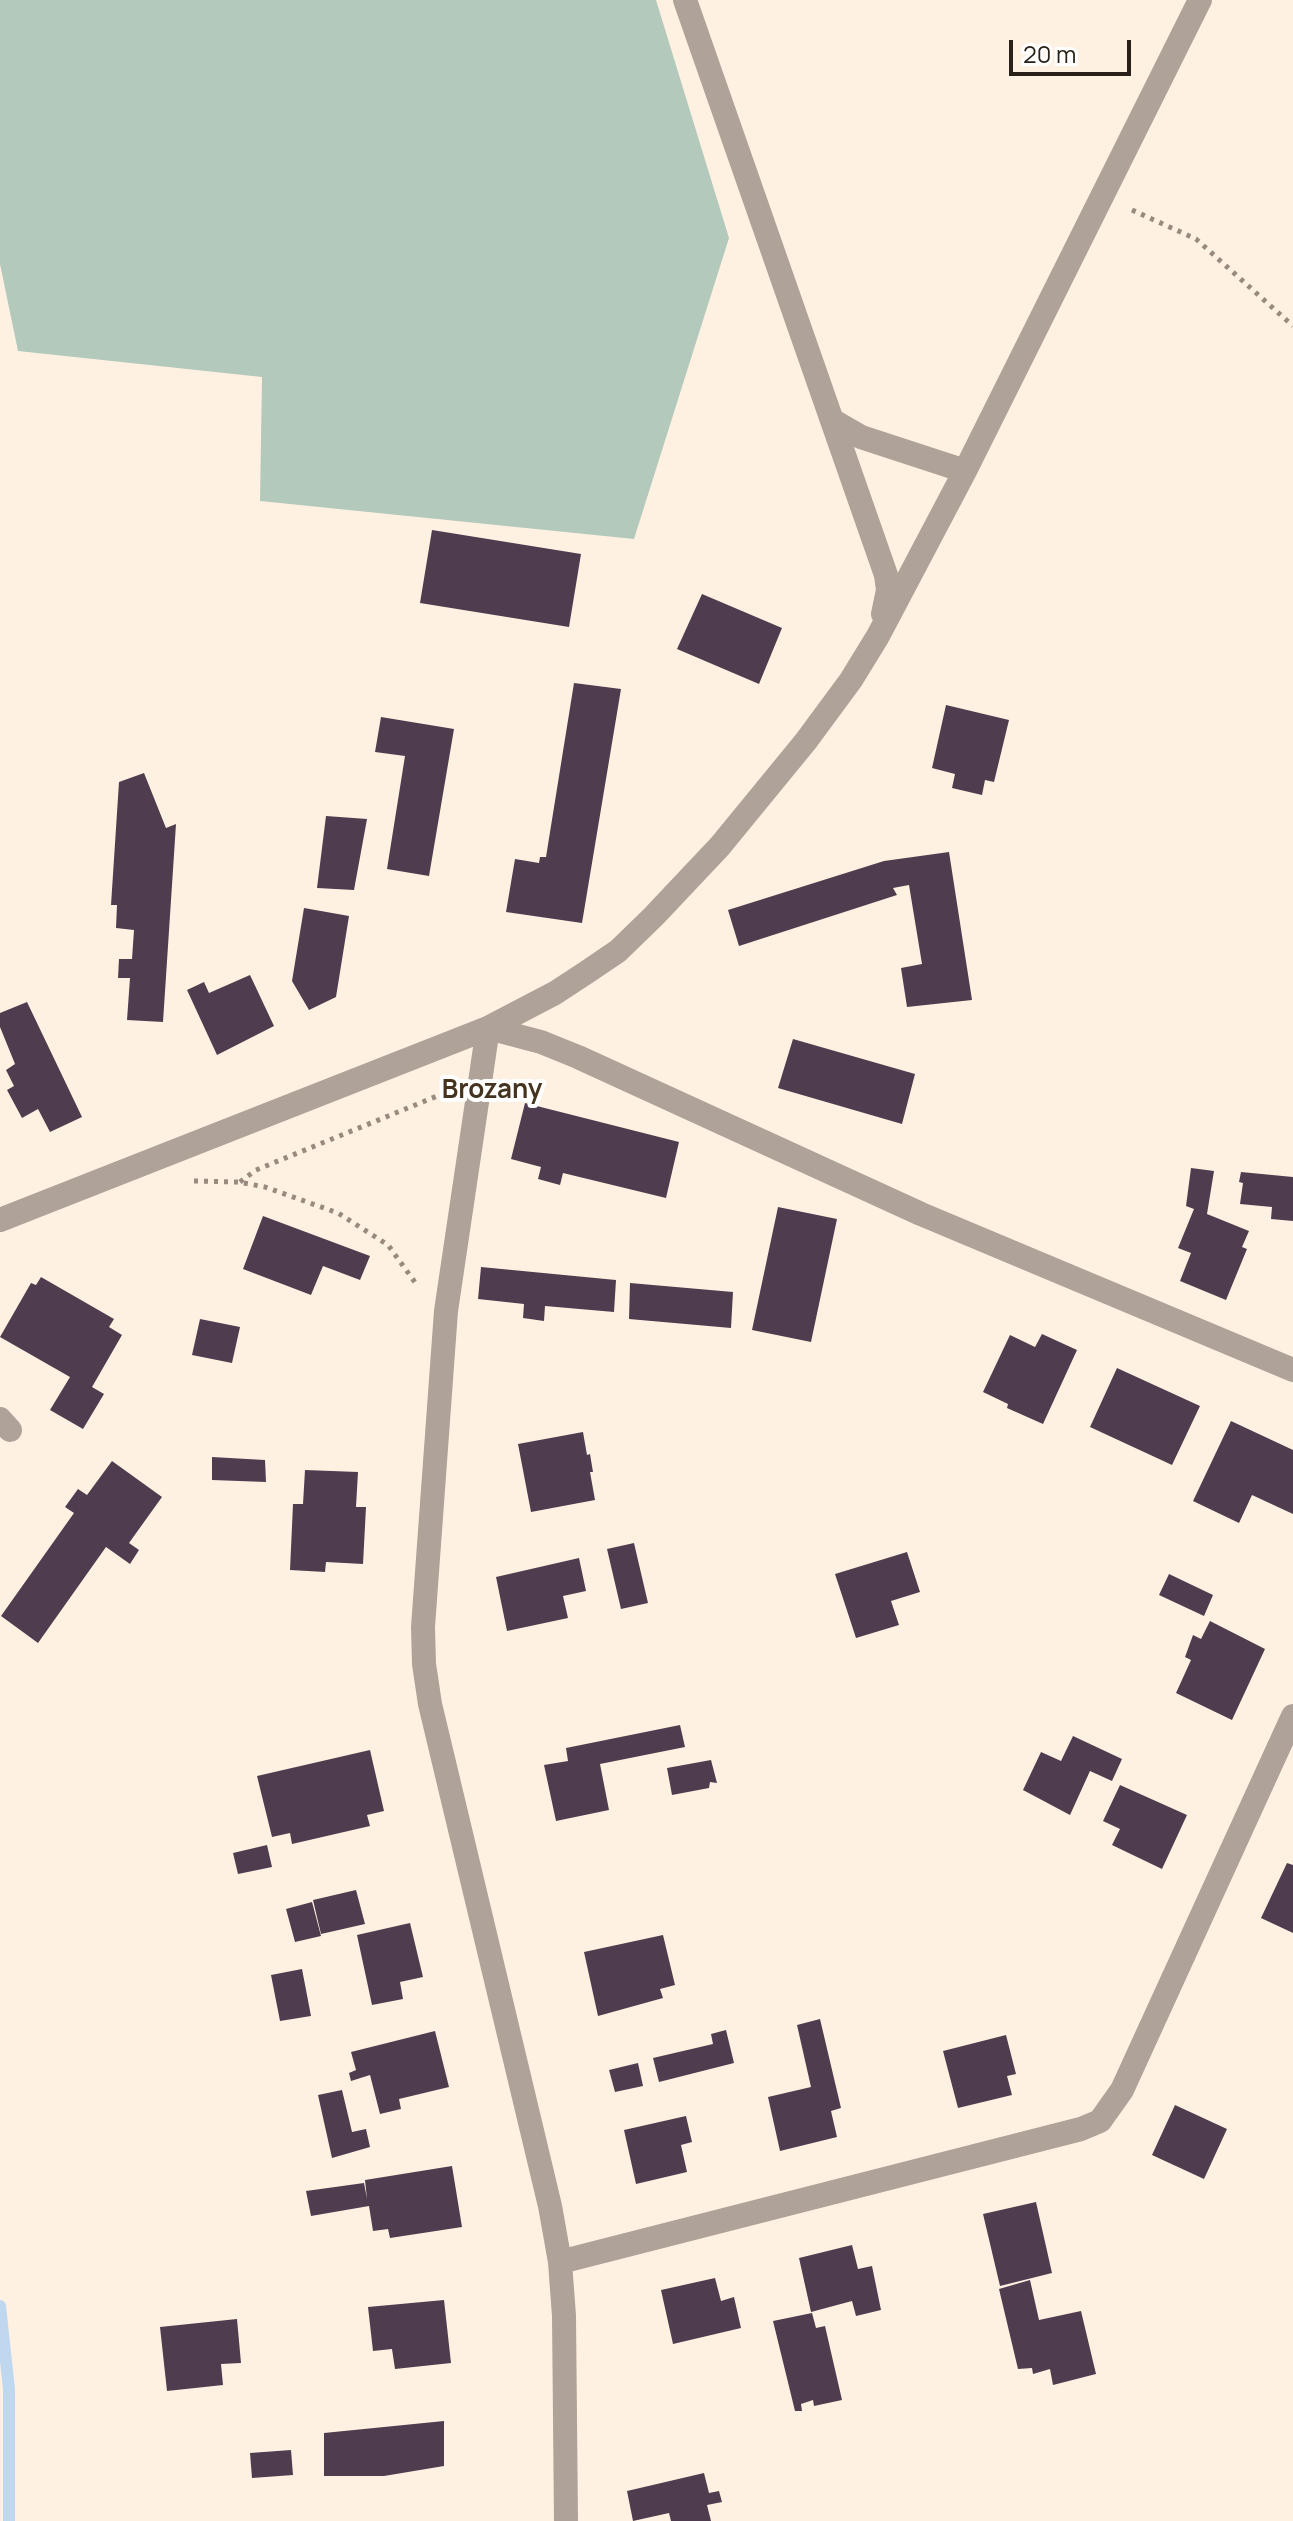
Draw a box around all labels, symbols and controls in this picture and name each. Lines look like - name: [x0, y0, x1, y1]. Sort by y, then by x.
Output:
- scale bar: [1013, 24, 1135, 74]
- text: 20 m: [1023, 37, 1076, 70]
- district label: Brozany: [442, 1075, 542, 1107]

